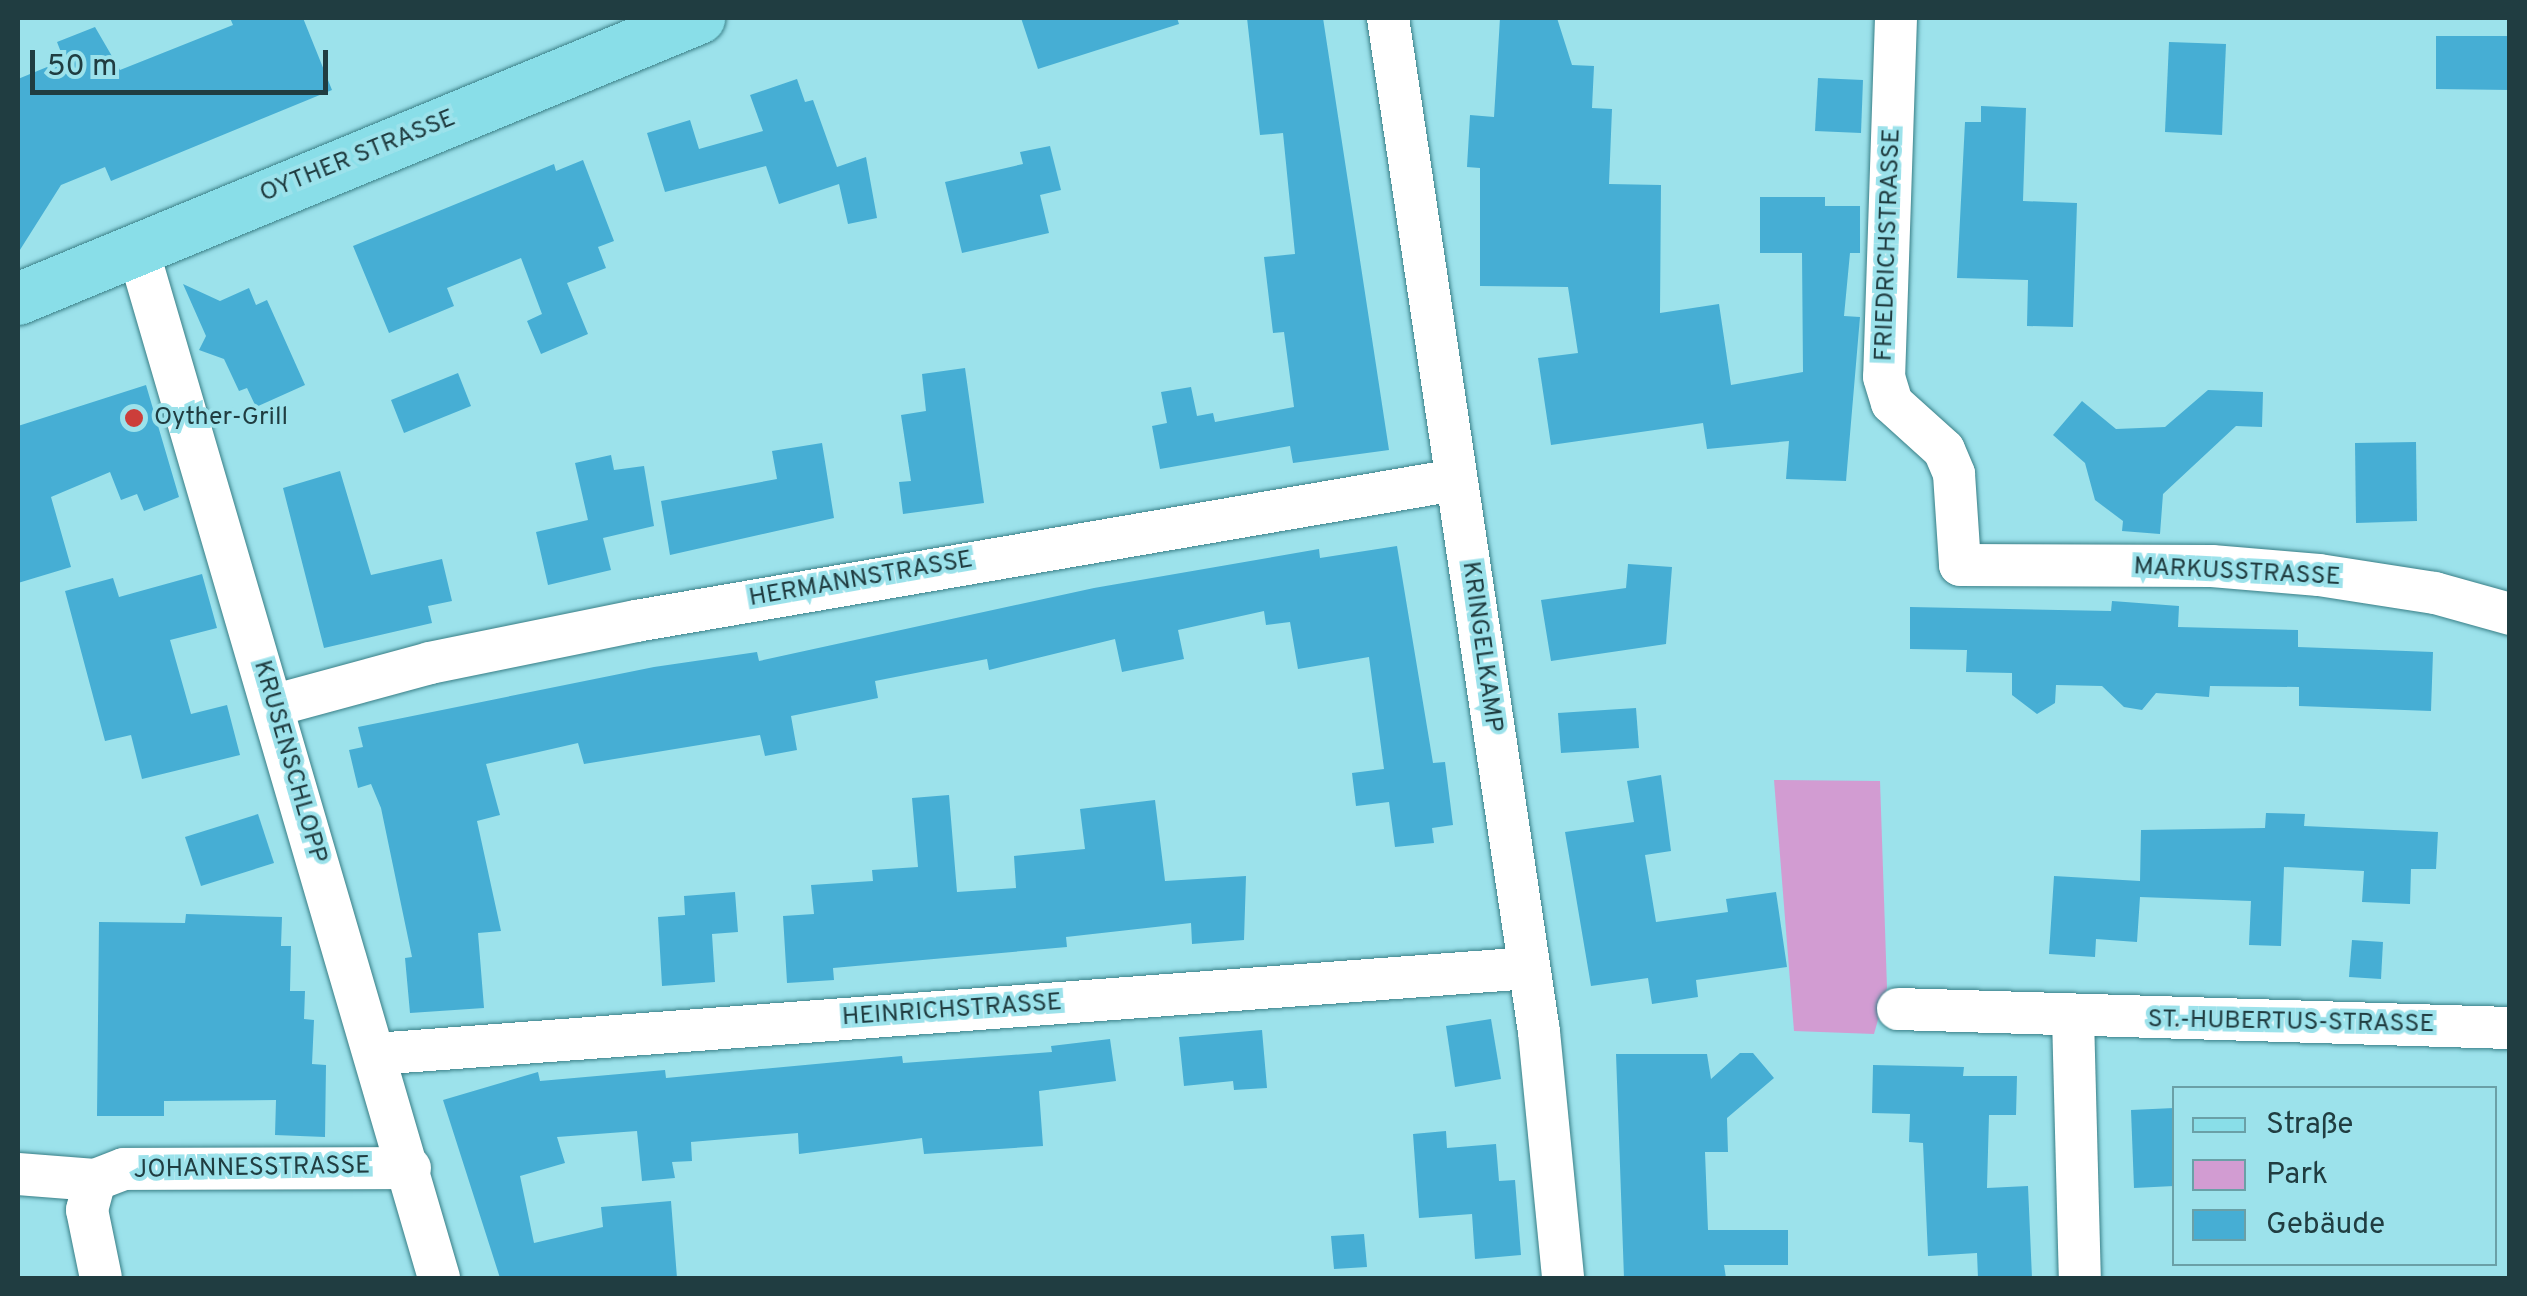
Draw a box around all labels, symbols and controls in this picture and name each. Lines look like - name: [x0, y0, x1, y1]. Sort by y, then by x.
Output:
- scale bar: [35, 30, 332, 92]
- text: 50 m: [47, 49, 117, 86]
- street label: OYTHER STRASSE: [256, 104, 460, 210]
- street label: FRIEDRICHSTRASSE: [1870, 128, 1908, 362]
- place label: Oyther-Grill: [154, 403, 288, 433]
- marker: Oyther-Grill: [123, 407, 145, 429]
- street label: HERMANNSTRASSE: [747, 546, 975, 614]
- street label: MARKUSSTRASSE: [2133, 553, 2341, 593]
- street label: KRINGELKAMP: [1454, 560, 1508, 734]
- street label: KRUSENSCHLOPP: [246, 657, 332, 867]
- street label: HEINRICHSTRASSE: [841, 988, 1063, 1034]
- street label: ST.-HUBERTUS-STRASSE: [2147, 1006, 2435, 1040]
- legend: [2172, 1086, 2497, 1266]
- text: Straße: [2266, 1107, 2353, 1144]
- street label: JOHANNESSTRASSE: [133, 1152, 371, 1186]
- text: Park: [2266, 1157, 2328, 1194]
- text: Gebäude: [2266, 1207, 2385, 1244]

